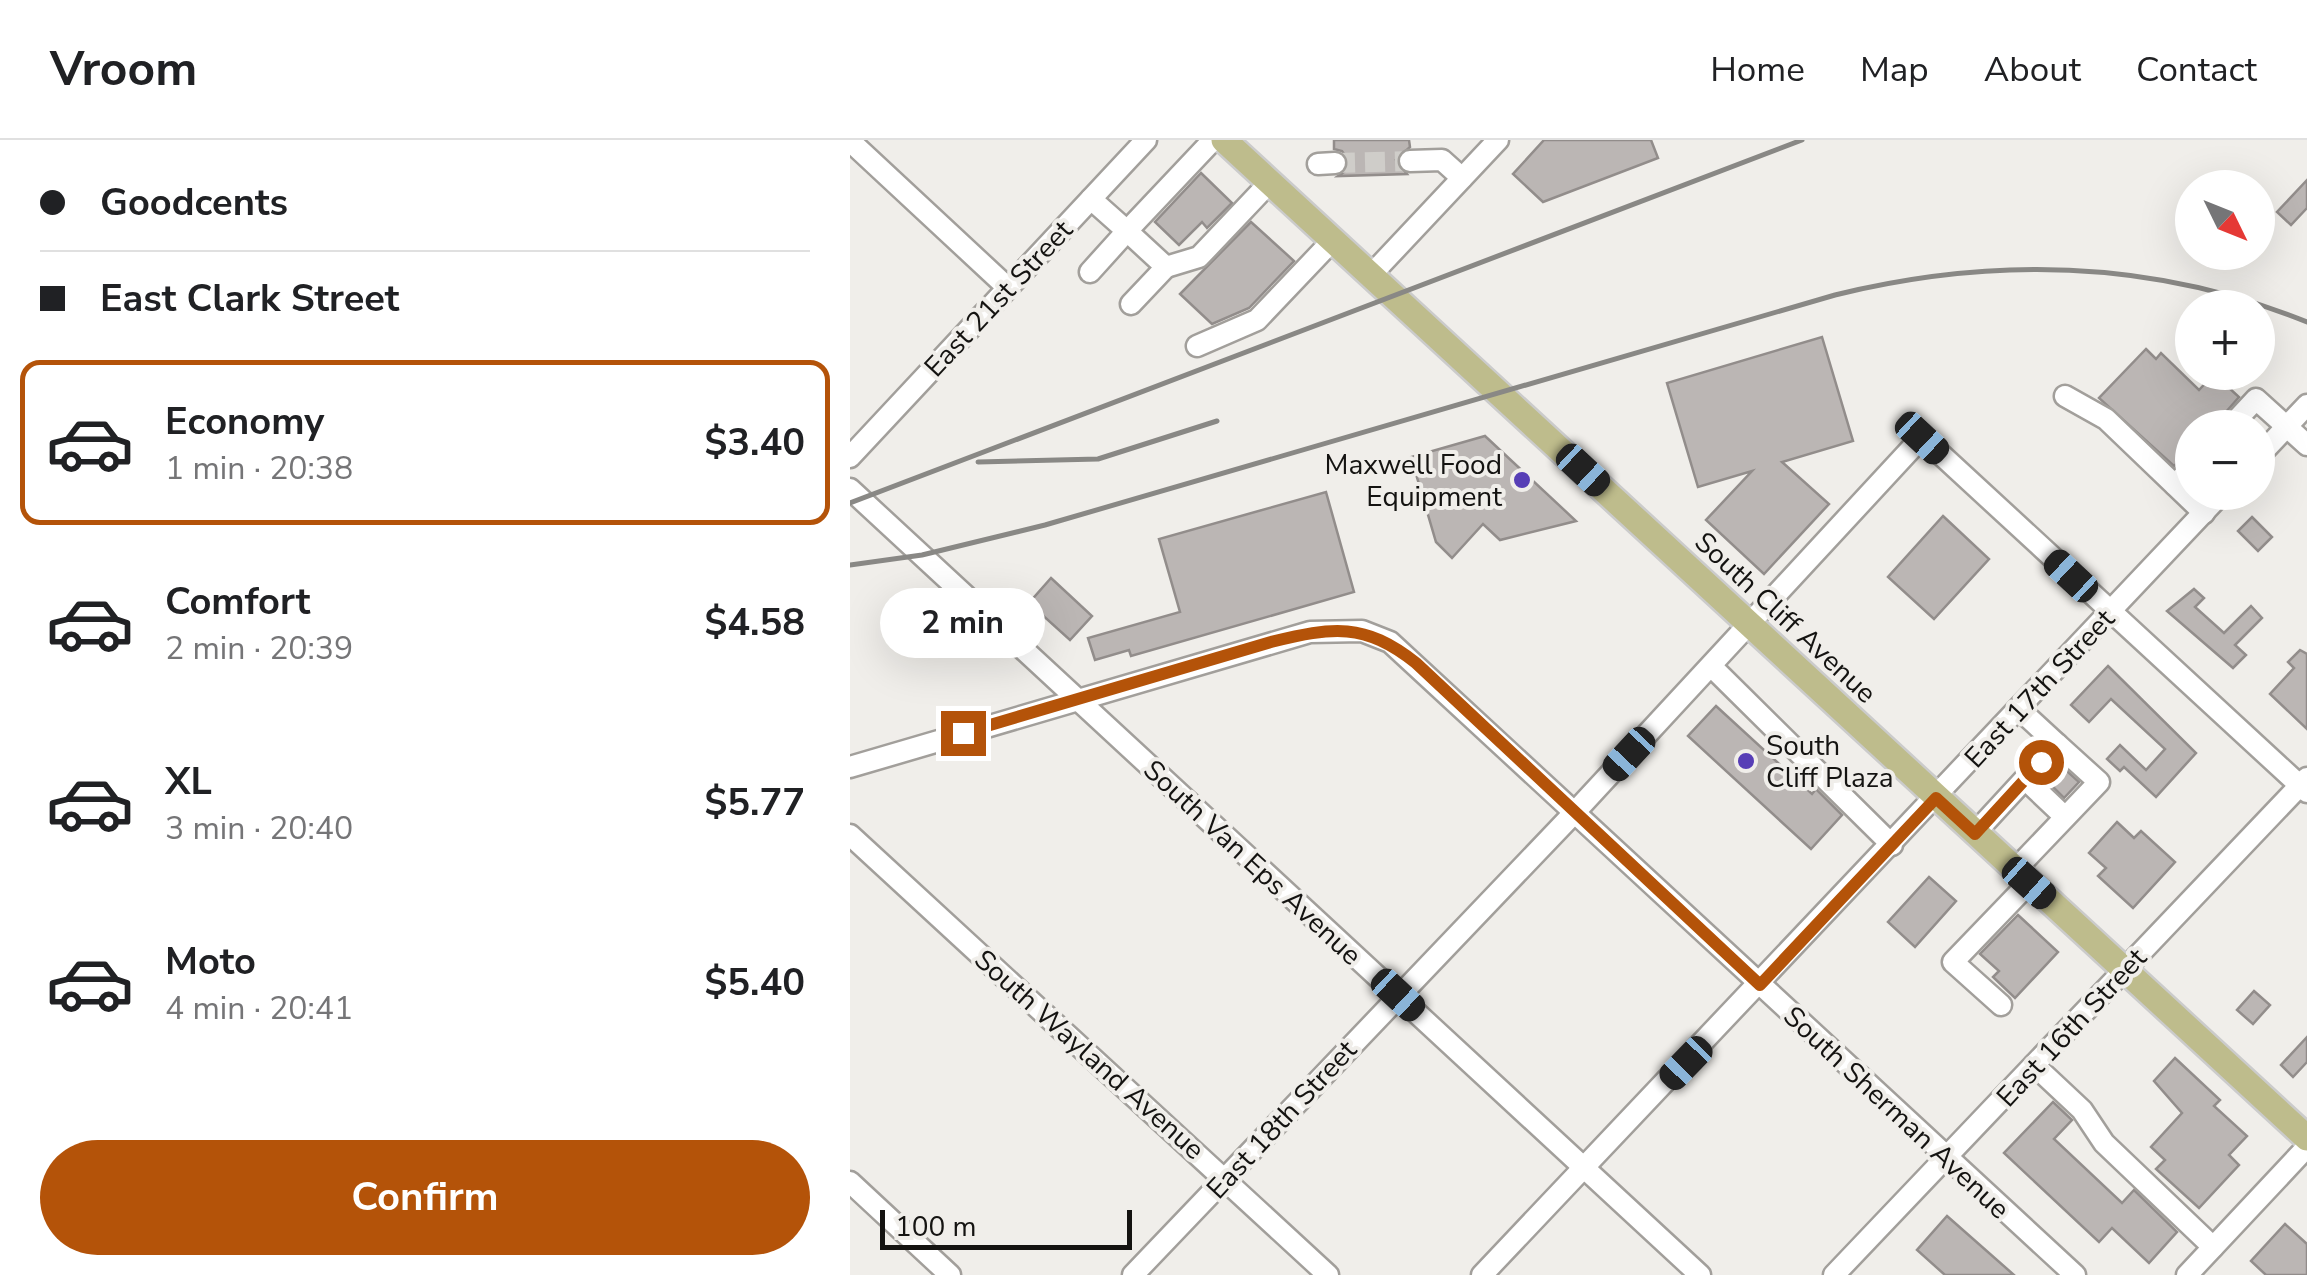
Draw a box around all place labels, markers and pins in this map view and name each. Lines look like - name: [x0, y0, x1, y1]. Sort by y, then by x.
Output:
- place label: Maxwell Food Equipment: [1325, 446, 1502, 516]
- marker: Maxwell Food Equipment: [1511, 469, 1533, 491]
- place label: South Cliff Plaza: [1766, 727, 1894, 797]
- marker: South Cliff Plaza: [1735, 750, 1757, 772]

